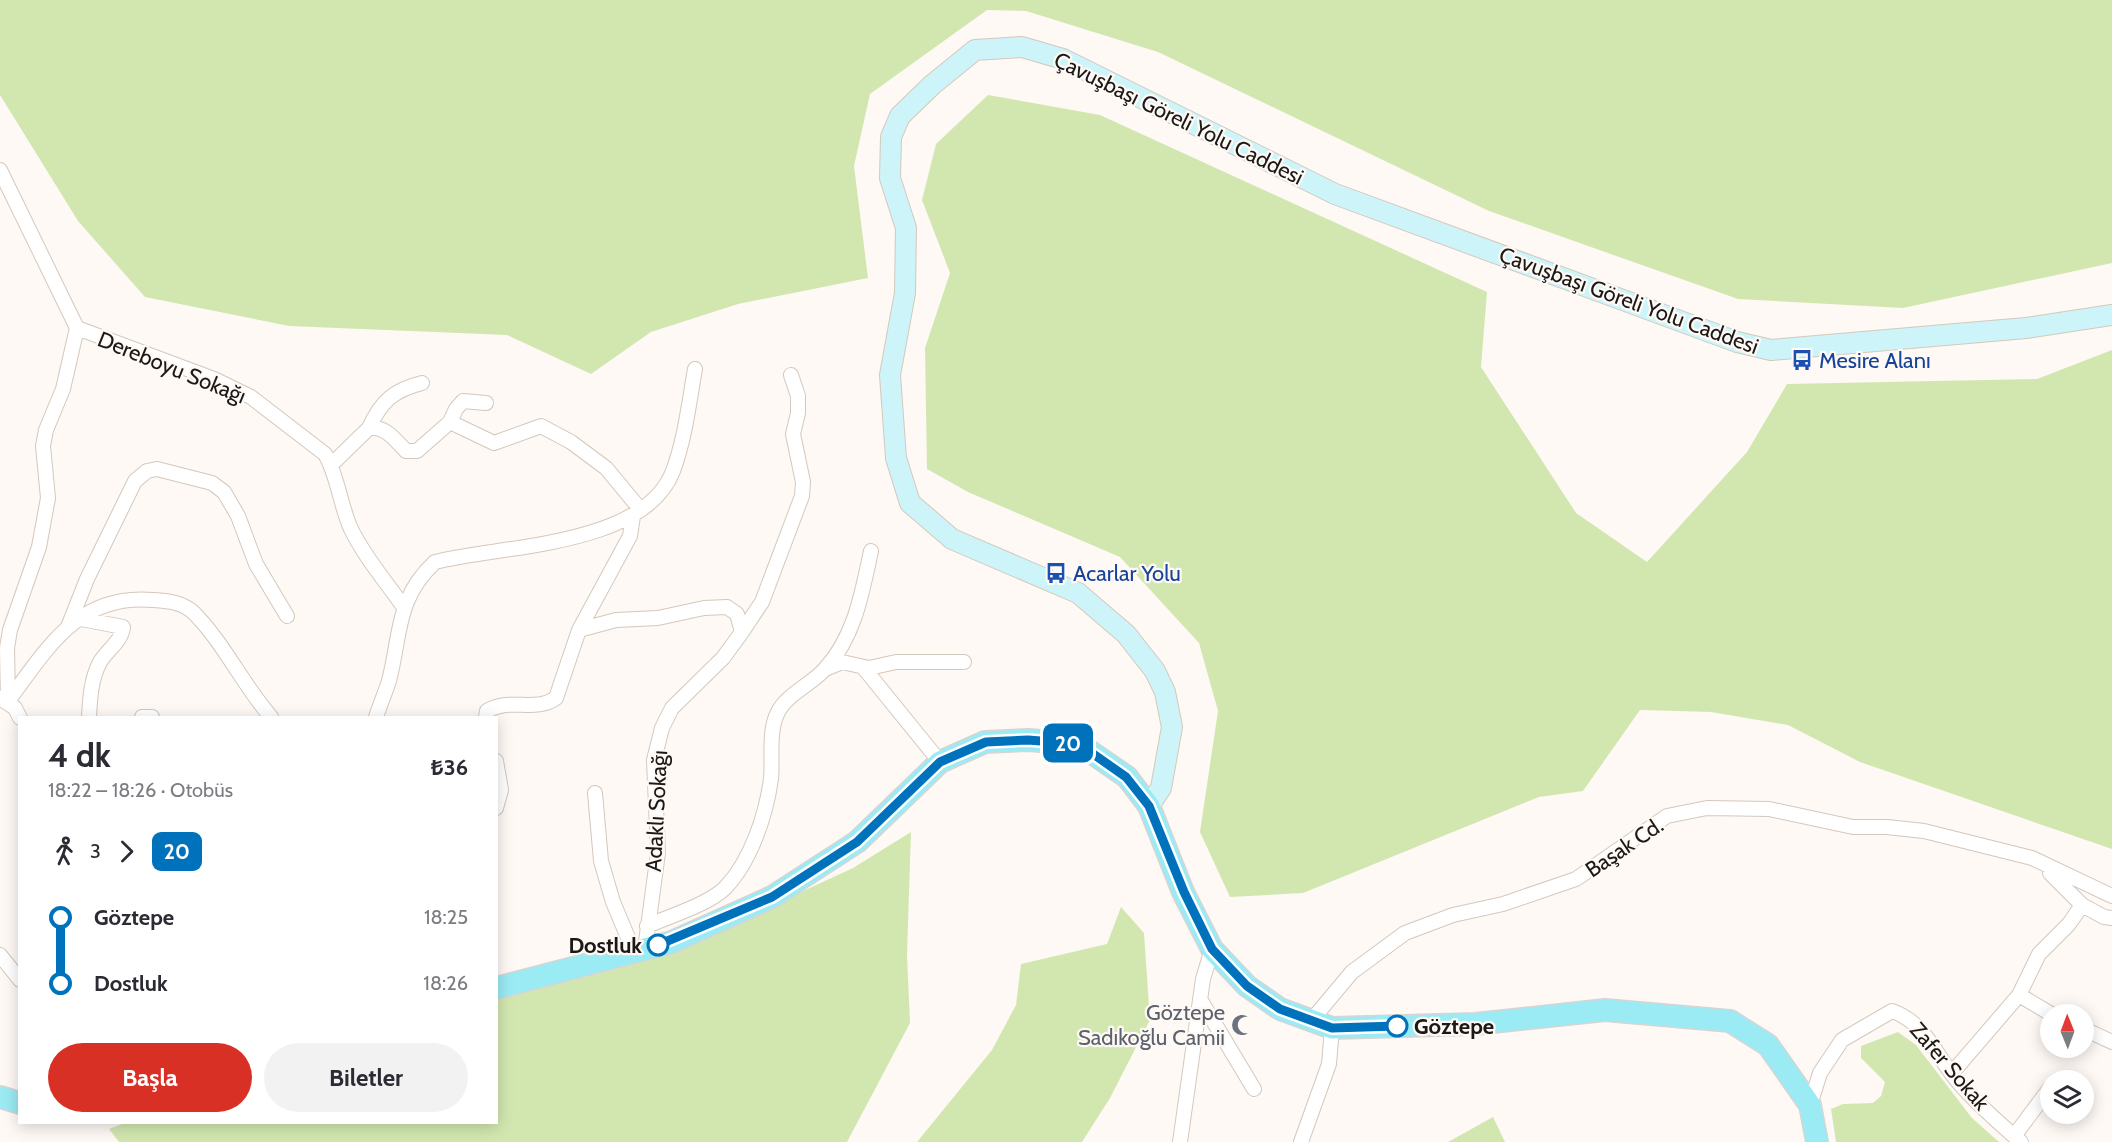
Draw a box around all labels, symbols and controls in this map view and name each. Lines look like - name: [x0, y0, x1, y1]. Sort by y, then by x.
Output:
- street label: Çavuşbaşı Göreli Yolu Caddesi: [1050, 46, 1308, 191]
- street label: Çavuşbaşı Göreli Yolu Caddesi: [1495, 241, 1762, 360]
- street label: Dereboyu Sokağı: [94, 325, 250, 409]
- place label: Mesire Alanı: [1819, 347, 1931, 374]
- bus stop icon: Mesire Alanı: [1790, 348, 1814, 372]
- place label: Acarlar Yolu: [1073, 560, 1181, 587]
- bus stop icon: Acarlar Yolu: [1044, 561, 1068, 585]
- line badge: 20: [1041, 724, 1095, 762]
- text: 20: [1055, 731, 1081, 756]
- text: 4 dk: [48, 735, 111, 775]
- street label: Adaklı Sokağı: [640, 750, 673, 872]
- text: ₺36: [431, 754, 468, 781]
- text: 18:22 – 18:26 · Otobüs: [48, 778, 233, 802]
- street label: Başak Cd.: [1580, 812, 1668, 883]
- icon: walk: [48, 835, 81, 868]
- icon: forward: [110, 835, 143, 868]
- text: 3: [90, 839, 101, 863]
- text: 20: [164, 839, 190, 864]
- text: Göztepe: [94, 904, 174, 931]
- text: 18:25: [424, 905, 468, 929]
- place label: Dostluk: [568, 932, 642, 959]
- marker: Dostluk: [647, 934, 669, 956]
- text: Dostluk: [94, 970, 168, 997]
- text: 18:26: [423, 971, 468, 995]
- place label: Göztepe Sadıkoğlu Camii: [1078, 999, 1225, 1051]
- north arrow: [2040, 1004, 2094, 1058]
- map controls: [2040, 1004, 2094, 1124]
- mosque icon: Göztepe Sadıkoğlu Camii: [1230, 1013, 1254, 1037]
- place label: Göztepe: [1414, 1013, 1494, 1040]
- marker: Göztepe: [1386, 1015, 1408, 1037]
- street label: Zafer Sokak: [1904, 1017, 1995, 1116]
- button: Başla: [48, 1043, 252, 1112]
- button: Biletler: [264, 1043, 468, 1112]
- button: layers: [2040, 1070, 2094, 1124]

